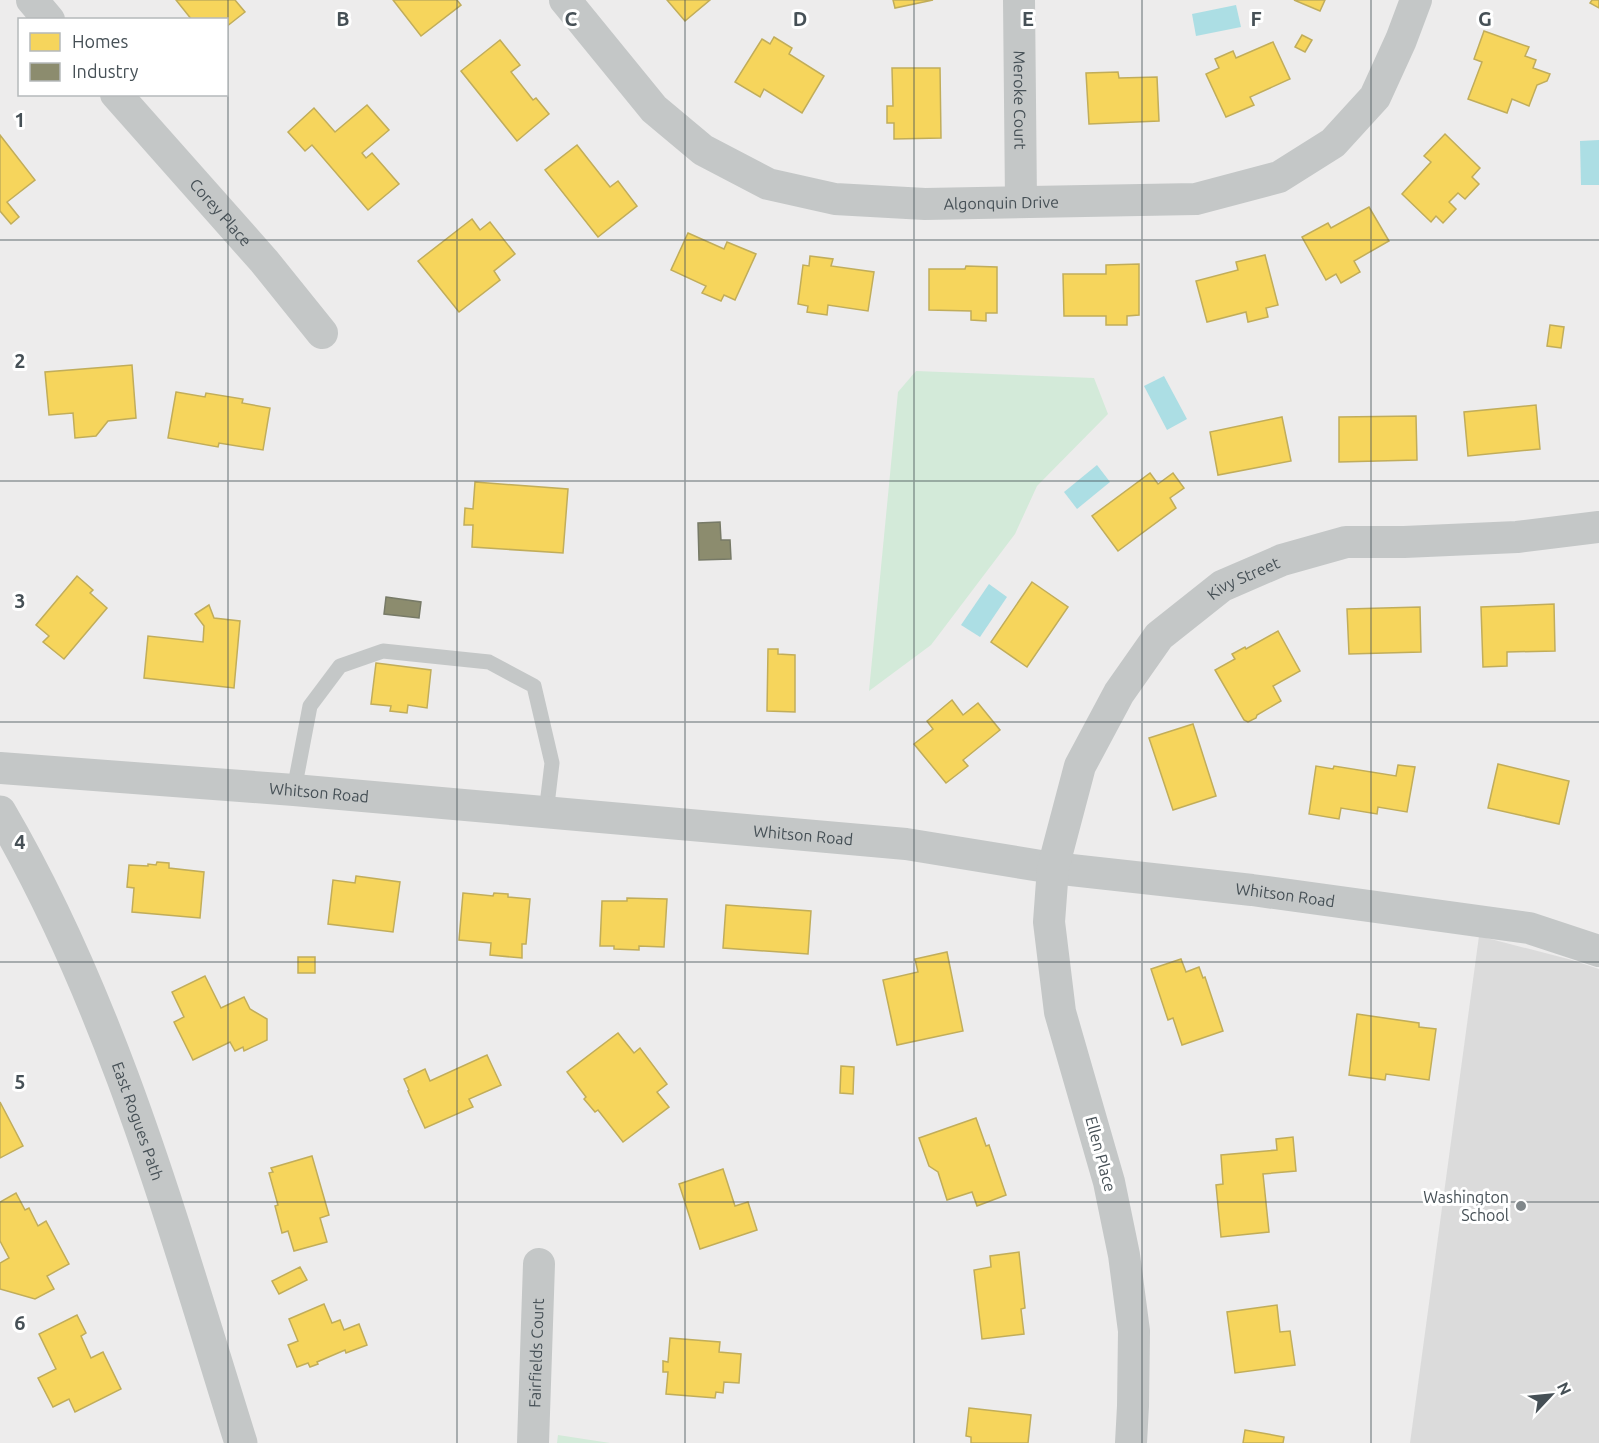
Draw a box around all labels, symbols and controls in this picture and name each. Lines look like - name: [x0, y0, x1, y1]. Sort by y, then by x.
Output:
- text: B: [336, 7, 350, 30]
- text: C: [565, 7, 578, 30]
- text: D: [793, 7, 807, 30]
- text: E: [1022, 7, 1034, 30]
- text: F: [1250, 7, 1262, 30]
- text: G: [1478, 7, 1492, 30]
- legend: [18, 18, 228, 96]
- text: Homes: [72, 31, 129, 51]
- street label: Meroke Court: [1011, 50, 1029, 150]
- text: Industry: [72, 61, 139, 81]
- text: 1: [14, 108, 26, 131]
- street label: Corey Place: [186, 175, 255, 250]
- street label: Algonquin Drive: [943, 193, 1059, 213]
- text: 2: [14, 349, 26, 372]
- street label: Kivy Street: [1204, 553, 1283, 603]
- text: 3: [14, 589, 26, 612]
- street label: Whitson Road: [268, 779, 370, 806]
- street label: Whitson Road: [753, 822, 854, 848]
- text: 4: [14, 830, 26, 853]
- street label: Whitson Road: [1235, 879, 1336, 910]
- street label: East Rogues Path: [109, 1059, 167, 1183]
- text: 5: [14, 1070, 26, 1093]
- street label: Ellen Place: [1082, 1114, 1120, 1194]
- place label: Washington School: [1423, 1188, 1509, 1224]
- marker: Washington School: [1514, 1199, 1528, 1213]
- street label: Fairfields Court: [525, 1297, 547, 1408]
- text: 6: [14, 1311, 26, 1334]
- north arrow: [1521, 1365, 1581, 1425]
- text: N: [1554, 1379, 1575, 1398]

